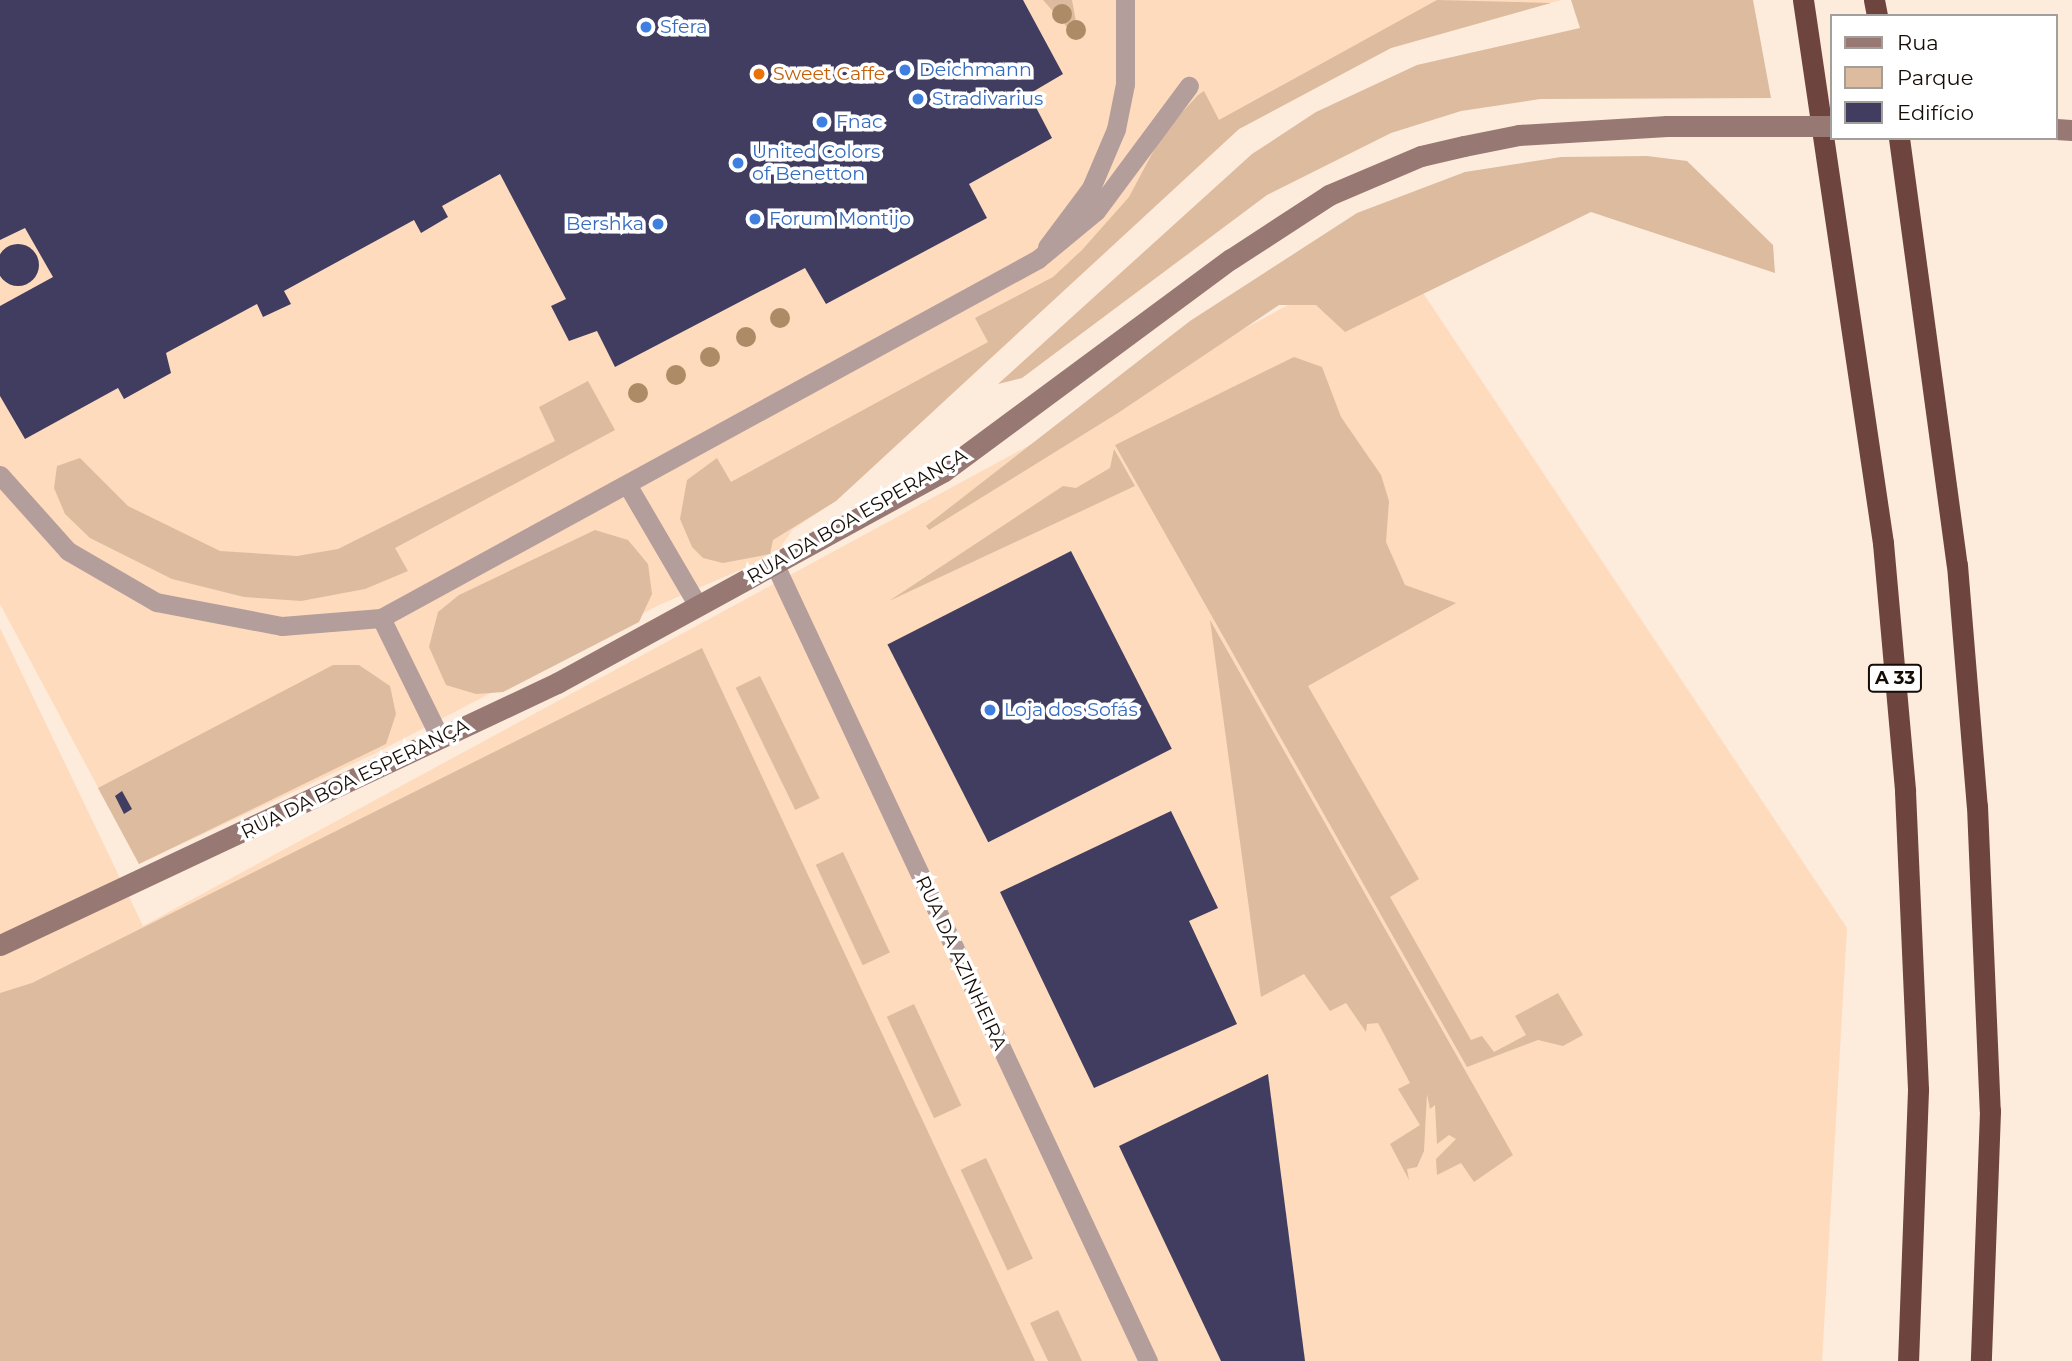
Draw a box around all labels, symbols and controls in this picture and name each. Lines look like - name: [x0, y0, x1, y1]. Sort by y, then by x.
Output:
- legend: [1830, 14, 2058, 140]
- place label: Sfera: [660, 16, 707, 38]
- marker: Sfera: [638, 19, 654, 35]
- text: Rua: [1897, 30, 1939, 55]
- place label: Deichmann: [919, 59, 1032, 81]
- marker: Deichmann: [897, 62, 913, 78]
- place label: Sweet Caffe: [773, 63, 885, 85]
- text: Parque: [1897, 65, 1973, 90]
- marker: Sweet Caffe: [751, 66, 767, 82]
- place label: Stradivarius: [932, 88, 1043, 110]
- marker: Stradivarius: [910, 91, 926, 107]
- text: Edifício: [1897, 100, 1974, 125]
- place label: Fnac: [836, 111, 883, 133]
- marker: Fnac: [814, 114, 830, 130]
- place label: United Colors of Benetton: [752, 141, 880, 185]
- marker: United Colors of Benetton: [730, 155, 746, 171]
- place label: Forum Montijo: [769, 208, 911, 230]
- marker: Forum Montijo: [747, 211, 763, 227]
- place label: Bershka: [566, 213, 644, 235]
- marker: Bershka: [650, 216, 666, 232]
- street label: RUA DA BOA ESPERANÇA: [743, 444, 971, 588]
- road number: A 33: [1867, 664, 1923, 692]
- place label: Loja dos Sofás: [1004, 699, 1138, 721]
- marker: Loja dos Sofás: [982, 702, 998, 718]
- street label: RUA DA BOA ESPERANÇA: [238, 714, 472, 844]
- street label: RUA DA AZINHEIRA: [911, 872, 1011, 1054]

